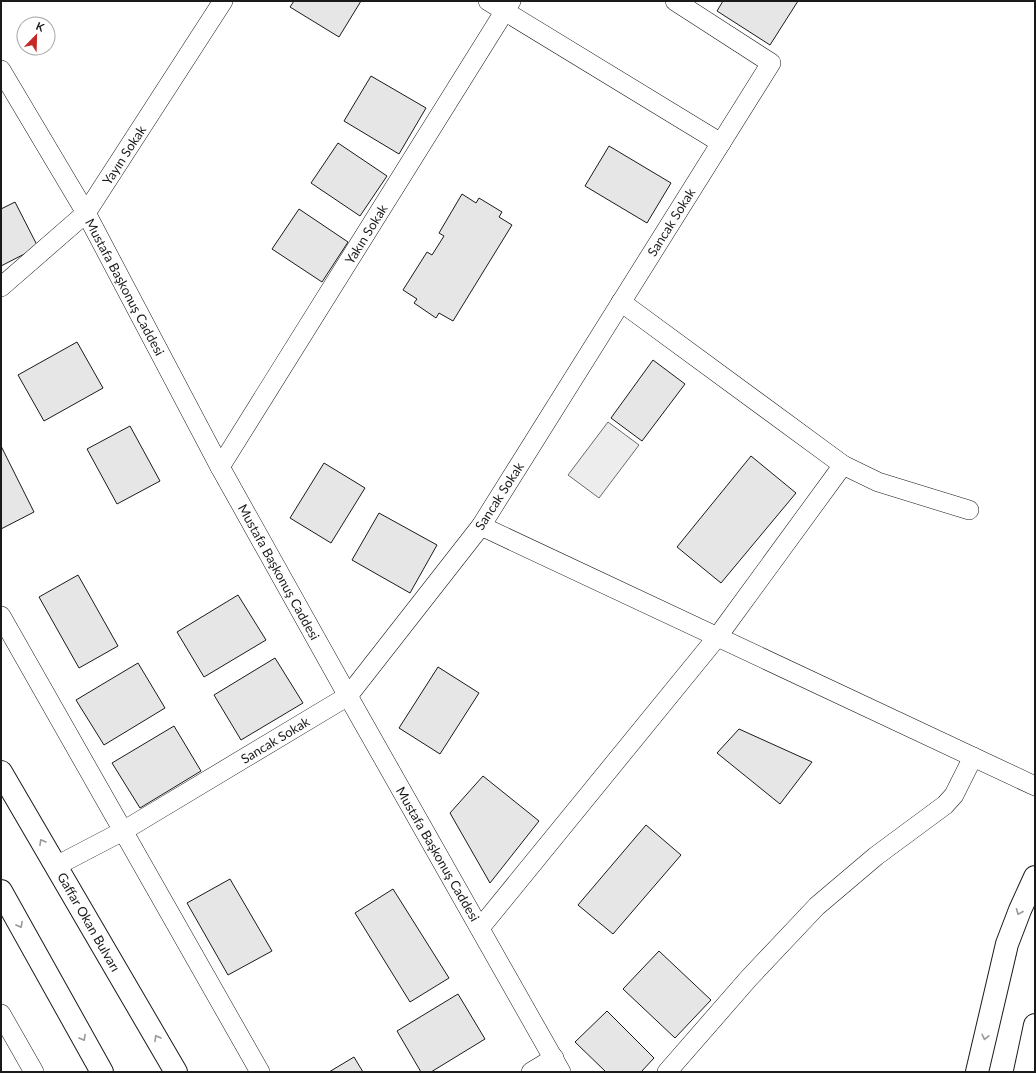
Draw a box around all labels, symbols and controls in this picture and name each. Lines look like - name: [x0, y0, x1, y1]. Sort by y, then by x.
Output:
- north arrow: [16, 16, 56, 56]
- text: K: [34, 19, 47, 34]
- street label: Yayın Sokak: [99, 122, 149, 188]
- street label: Sancak Sokak: [644, 185, 698, 259]
- street label: Yakın Sokak: [341, 201, 391, 267]
- street label: Mustafa Başkonuş Caddesi: [82, 216, 168, 358]
- street label: Sancak Sokak: [471, 459, 527, 533]
- street label: Mustafa Başkonuş Caddesi: [235, 501, 323, 643]
- street label: Sancak Sokak: [238, 713, 313, 767]
- street label: Mustafa Başkonuş Caddesi: [393, 784, 483, 924]
- one-way arrow: [39, 839, 46, 846]
- street label: Gaffar Okan Bulvarı: [54, 869, 124, 975]
- one-way arrow: [1016, 908, 1024, 916]
- one-way arrow: [15, 921, 23, 928]
- one-way arrow: [79, 1034, 86, 1042]
- one-way arrow: [981, 1034, 989, 1041]
- one-way arrow: [154, 1035, 161, 1042]

